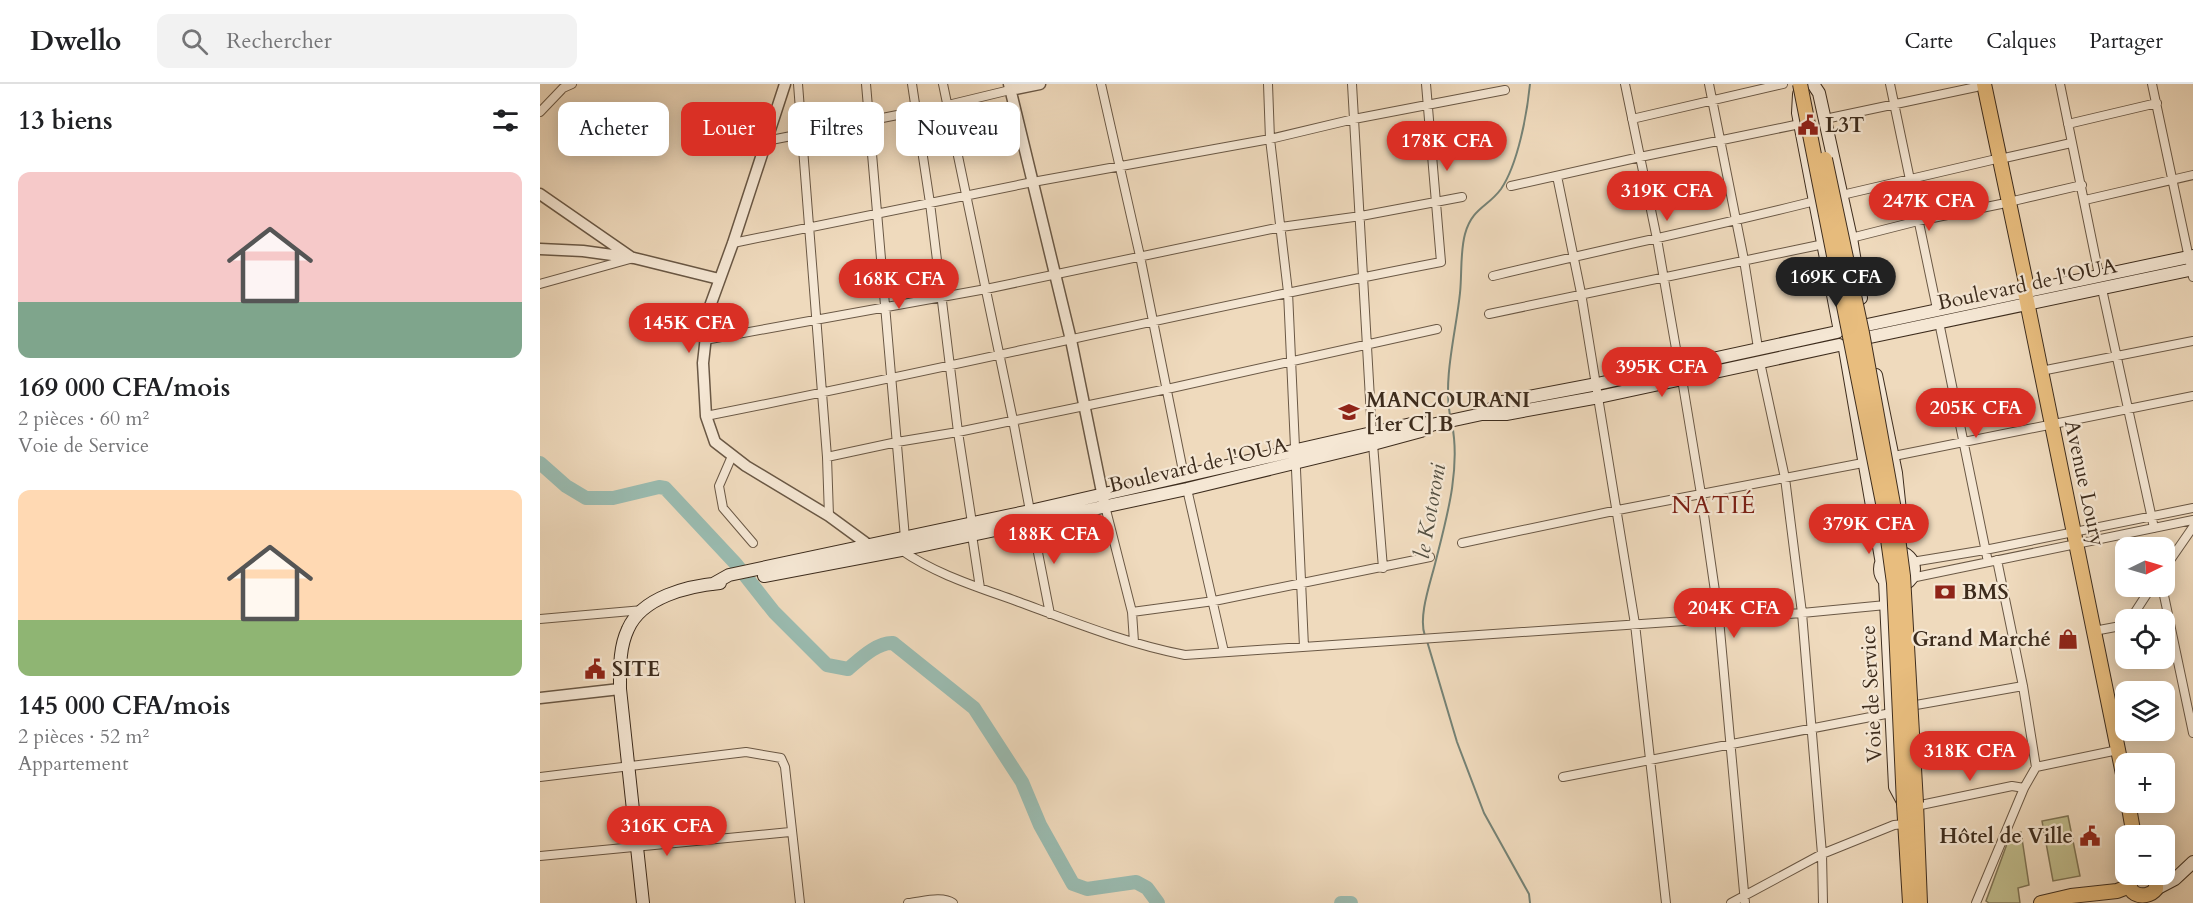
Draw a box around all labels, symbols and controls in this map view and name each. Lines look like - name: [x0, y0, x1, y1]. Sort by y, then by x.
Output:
- search box: [157, 14, 577, 68]
- text: Dwello: [30, 22, 121, 60]
- icon: search: [178, 25, 211, 58]
- text: Rechercher: [226, 26, 332, 56]
- text: Carte: [1904, 27, 1953, 56]
- text: Calques: [1986, 27, 2056, 56]
- text: Partager: [2089, 27, 2163, 56]
- chip: Acheter: [558, 102, 669, 156]
- chip: Louer: [681, 102, 776, 156]
- chip: Filtres: [788, 102, 884, 156]
- chip: Nouveau: [896, 102, 1020, 156]
- text: 13 biens: [18, 103, 113, 138]
- icon: filters: [489, 104, 522, 137]
- place label: L3T: [1825, 111, 1864, 140]
- public building icon: L3T: [1796, 113, 1820, 137]
- pin: 178K CFA: [1385, 121, 1509, 172]
- text: 178K CFA: [1401, 127, 1493, 154]
- pin: 319K CFA: [1605, 171, 1729, 222]
- text: 319K CFA: [1621, 177, 1713, 204]
- pin: 247K CFA: [1867, 181, 1991, 232]
- text: 247K CFA: [1883, 187, 1975, 214]
- icon: home: [216, 211, 324, 319]
- street label: Boulevard de l'OUA: [1935, 251, 2120, 318]
- pin: 169K CFA: [1774, 257, 1898, 308]
- pin: 168K CFA: [837, 259, 961, 310]
- text: 169K CFA: [1790, 263, 1882, 290]
- text: 168K CFA: [853, 265, 945, 292]
- pin: 145K CFA: [627, 303, 751, 354]
- text: 145K CFA: [643, 309, 735, 336]
- pin: 395K CFA: [1600, 347, 1724, 398]
- text: 395K CFA: [1616, 353, 1708, 380]
- text: 169 000 CFA/mois: [18, 370, 230, 405]
- place label: MANCOURANI [1er C] B: [1366, 386, 1530, 439]
- pin: 205K CFA: [1914, 388, 2038, 439]
- text: 205K CFA: [1930, 394, 2022, 421]
- school or university icon: MANCOURANI [1er C] B: [1337, 400, 1361, 424]
- text: 2 pièces · 60 m²: [18, 405, 149, 432]
- street label: Avenue Loury: [2057, 417, 2112, 549]
- street label: Boulevard de l'OUA: [1106, 431, 1291, 500]
- text: Voie de Service: [18, 432, 149, 459]
- water label: le Kotoroni: [1407, 460, 1453, 561]
- district label: NATIÉ: [1671, 489, 1757, 522]
- pin: 379K CFA: [1807, 504, 1931, 555]
- text: 379K CFA: [1823, 510, 1915, 537]
- pin: 188K CFA: [992, 514, 1116, 565]
- text: 188K CFA: [1008, 520, 1100, 547]
- icon: home: [216, 529, 324, 637]
- north arrow: [2115, 537, 2175, 597]
- map controls: [2115, 537, 2175, 885]
- place label: BMS: [1962, 578, 2009, 607]
- bank icon: BMS: [1933, 580, 1957, 604]
- pin: 204K CFA: [1672, 588, 1796, 639]
- text: 204K CFA: [1688, 594, 1780, 621]
- button: locate: [2115, 609, 2175, 669]
- street label: Voie de Service: [1853, 625, 1890, 763]
- place label: Grand Marché: [1912, 625, 2051, 654]
- shop icon: Grand Marché: [2056, 627, 2080, 651]
- place label: SITE: [612, 655, 660, 684]
- public building icon: SITE: [583, 657, 607, 681]
- button: layers: [2115, 681, 2175, 741]
- text: 145 000 CFA/mois: [18, 688, 230, 723]
- text: 2 pièces · 52 m²: [18, 723, 149, 750]
- pin: 318K CFA: [1908, 731, 2032, 782]
- text: 318K CFA: [1924, 737, 2016, 764]
- text: Appartement: [18, 750, 129, 777]
- button: +: [2115, 753, 2175, 813]
- pin: 316K CFA: [605, 806, 729, 857]
- text: 316K CFA: [621, 812, 713, 839]
- place label: Hôtel de Ville: [1939, 822, 2073, 851]
- public building icon: Hôtel de Ville: [2078, 824, 2102, 848]
- button: −: [2115, 825, 2175, 885]

